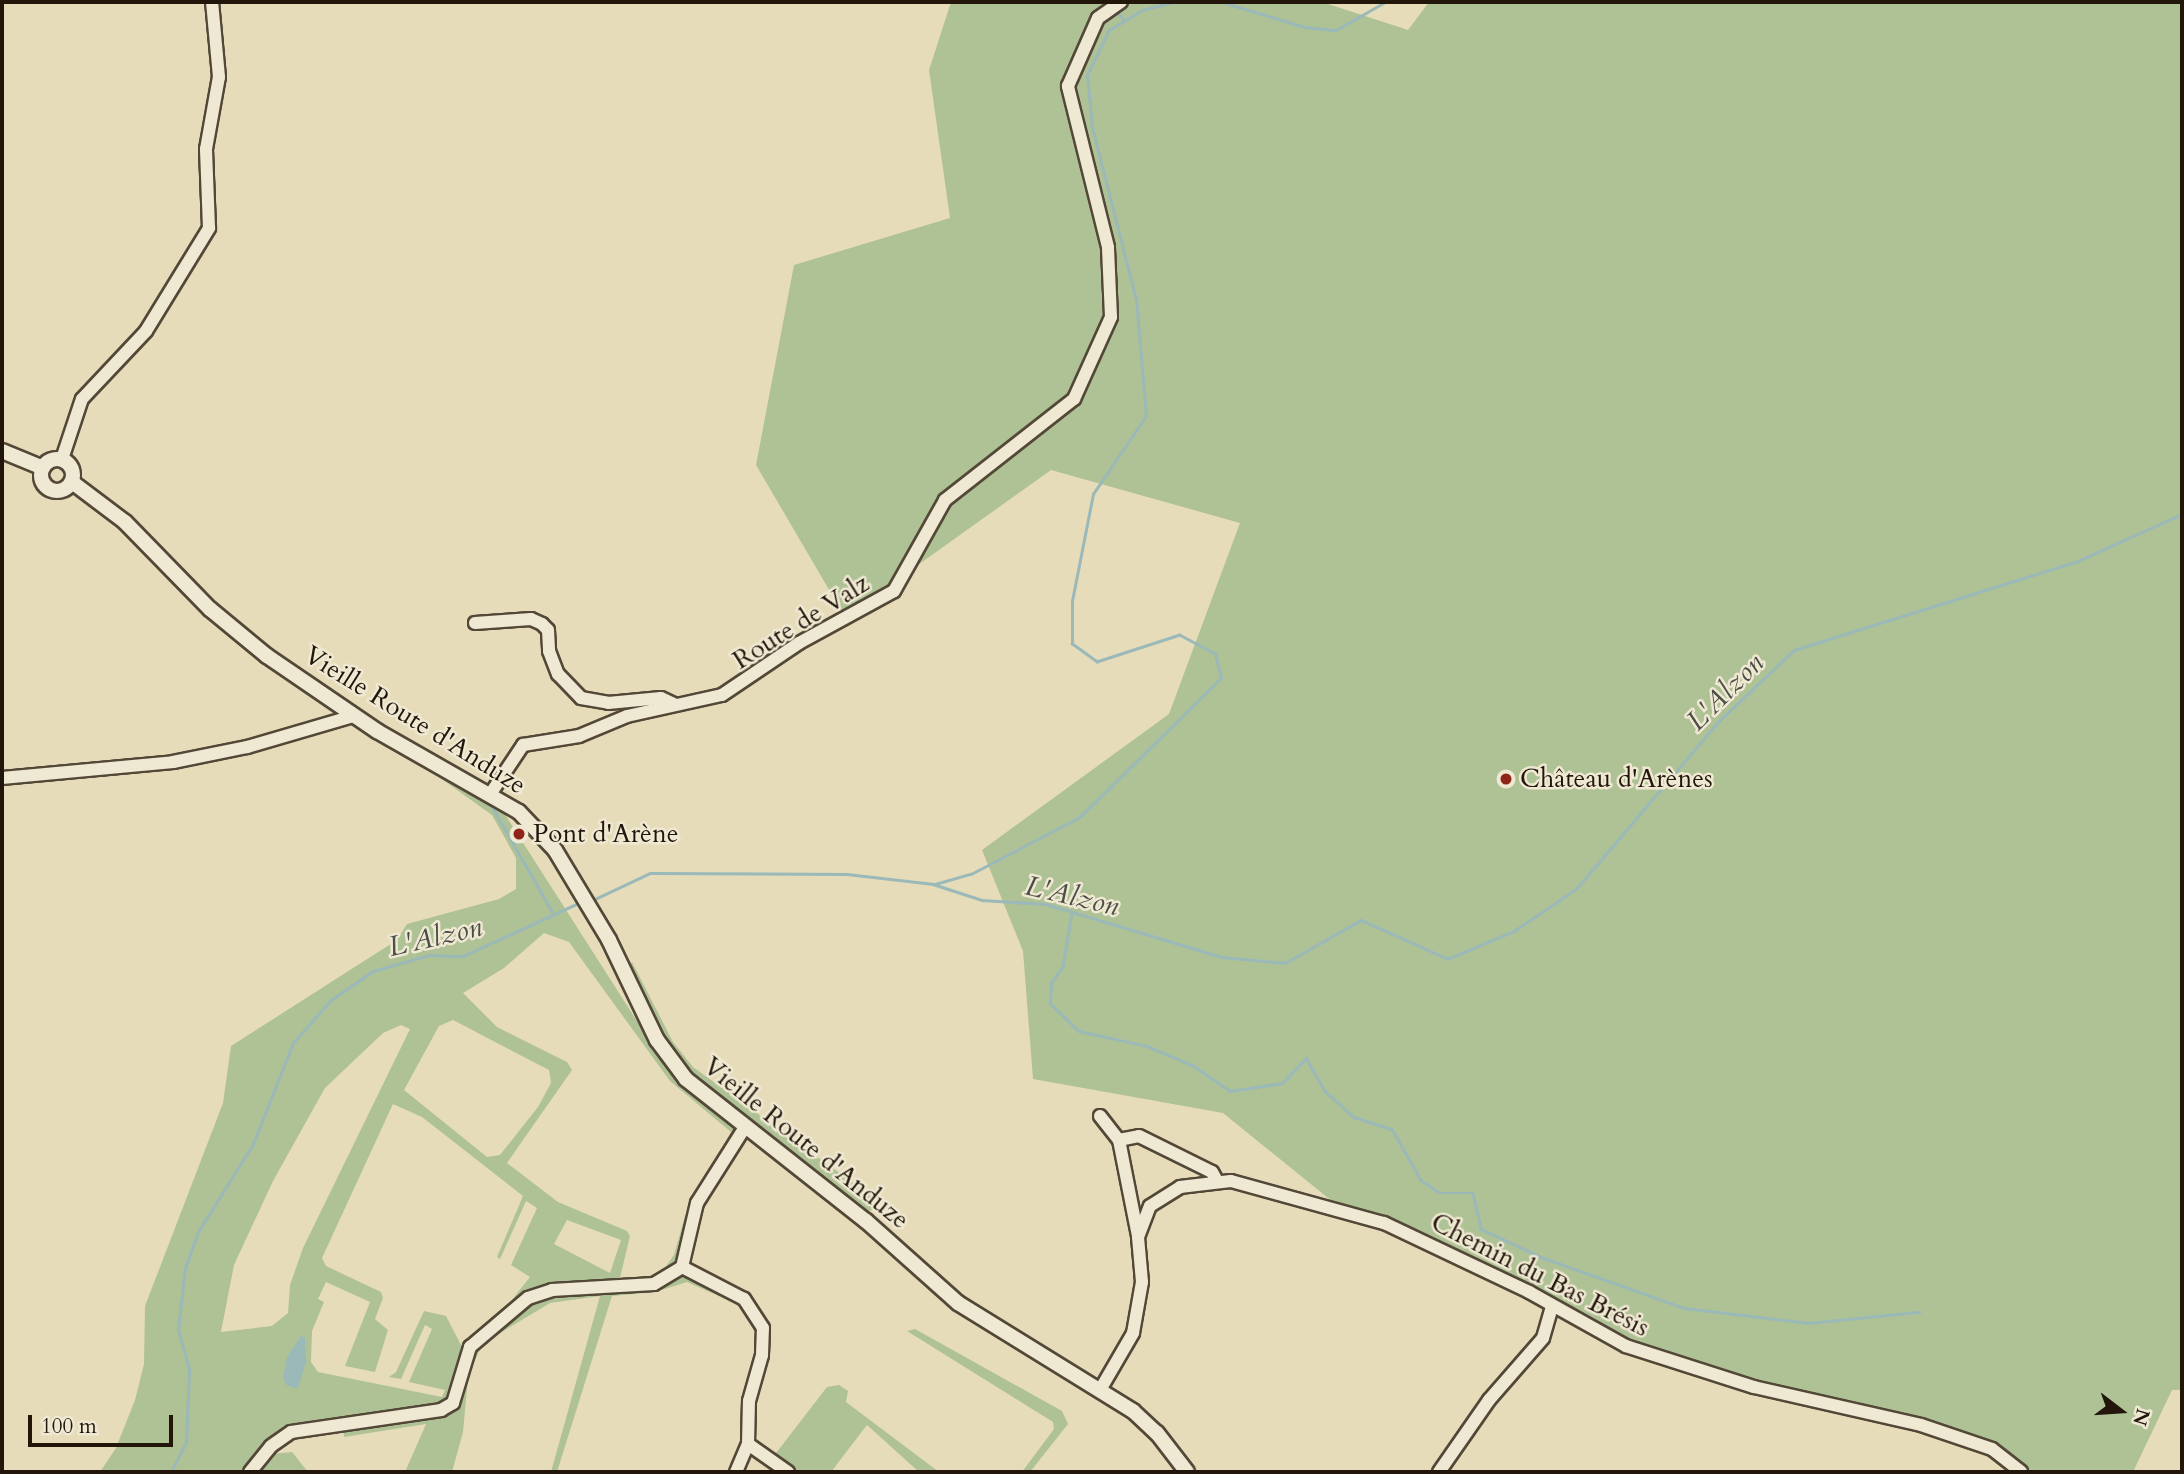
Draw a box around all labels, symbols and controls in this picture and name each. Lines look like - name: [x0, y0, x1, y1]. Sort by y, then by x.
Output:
- street label: Route de Valz: [727, 568, 875, 676]
- street label: Vieille Route d'Anduze: [298, 639, 532, 801]
- water label: L'Alzon: [1680, 647, 1770, 737]
- place label: Château d'Arènes: [1520, 763, 1713, 795]
- marker: Château d'Arènes: [1498, 771, 1514, 787]
- place label: Pont d'Arène: [533, 818, 679, 850]
- marker: Pont d'Arène: [511, 826, 527, 842]
- water label: L'Alzon: [1022, 869, 1122, 923]
- water label: L'Alzon: [385, 910, 485, 964]
- street label: Vieille Route d'Anduze: [697, 1050, 915, 1236]
- street label: Chemin du Bas Brésis: [1426, 1207, 1654, 1343]
- north arrow: [2086, 1376, 2156, 1446]
- scale bar: [32, 1400, 177, 1444]
- text: N: [2126, 1405, 2156, 1429]
- text: 100 m: [41, 1412, 97, 1441]

